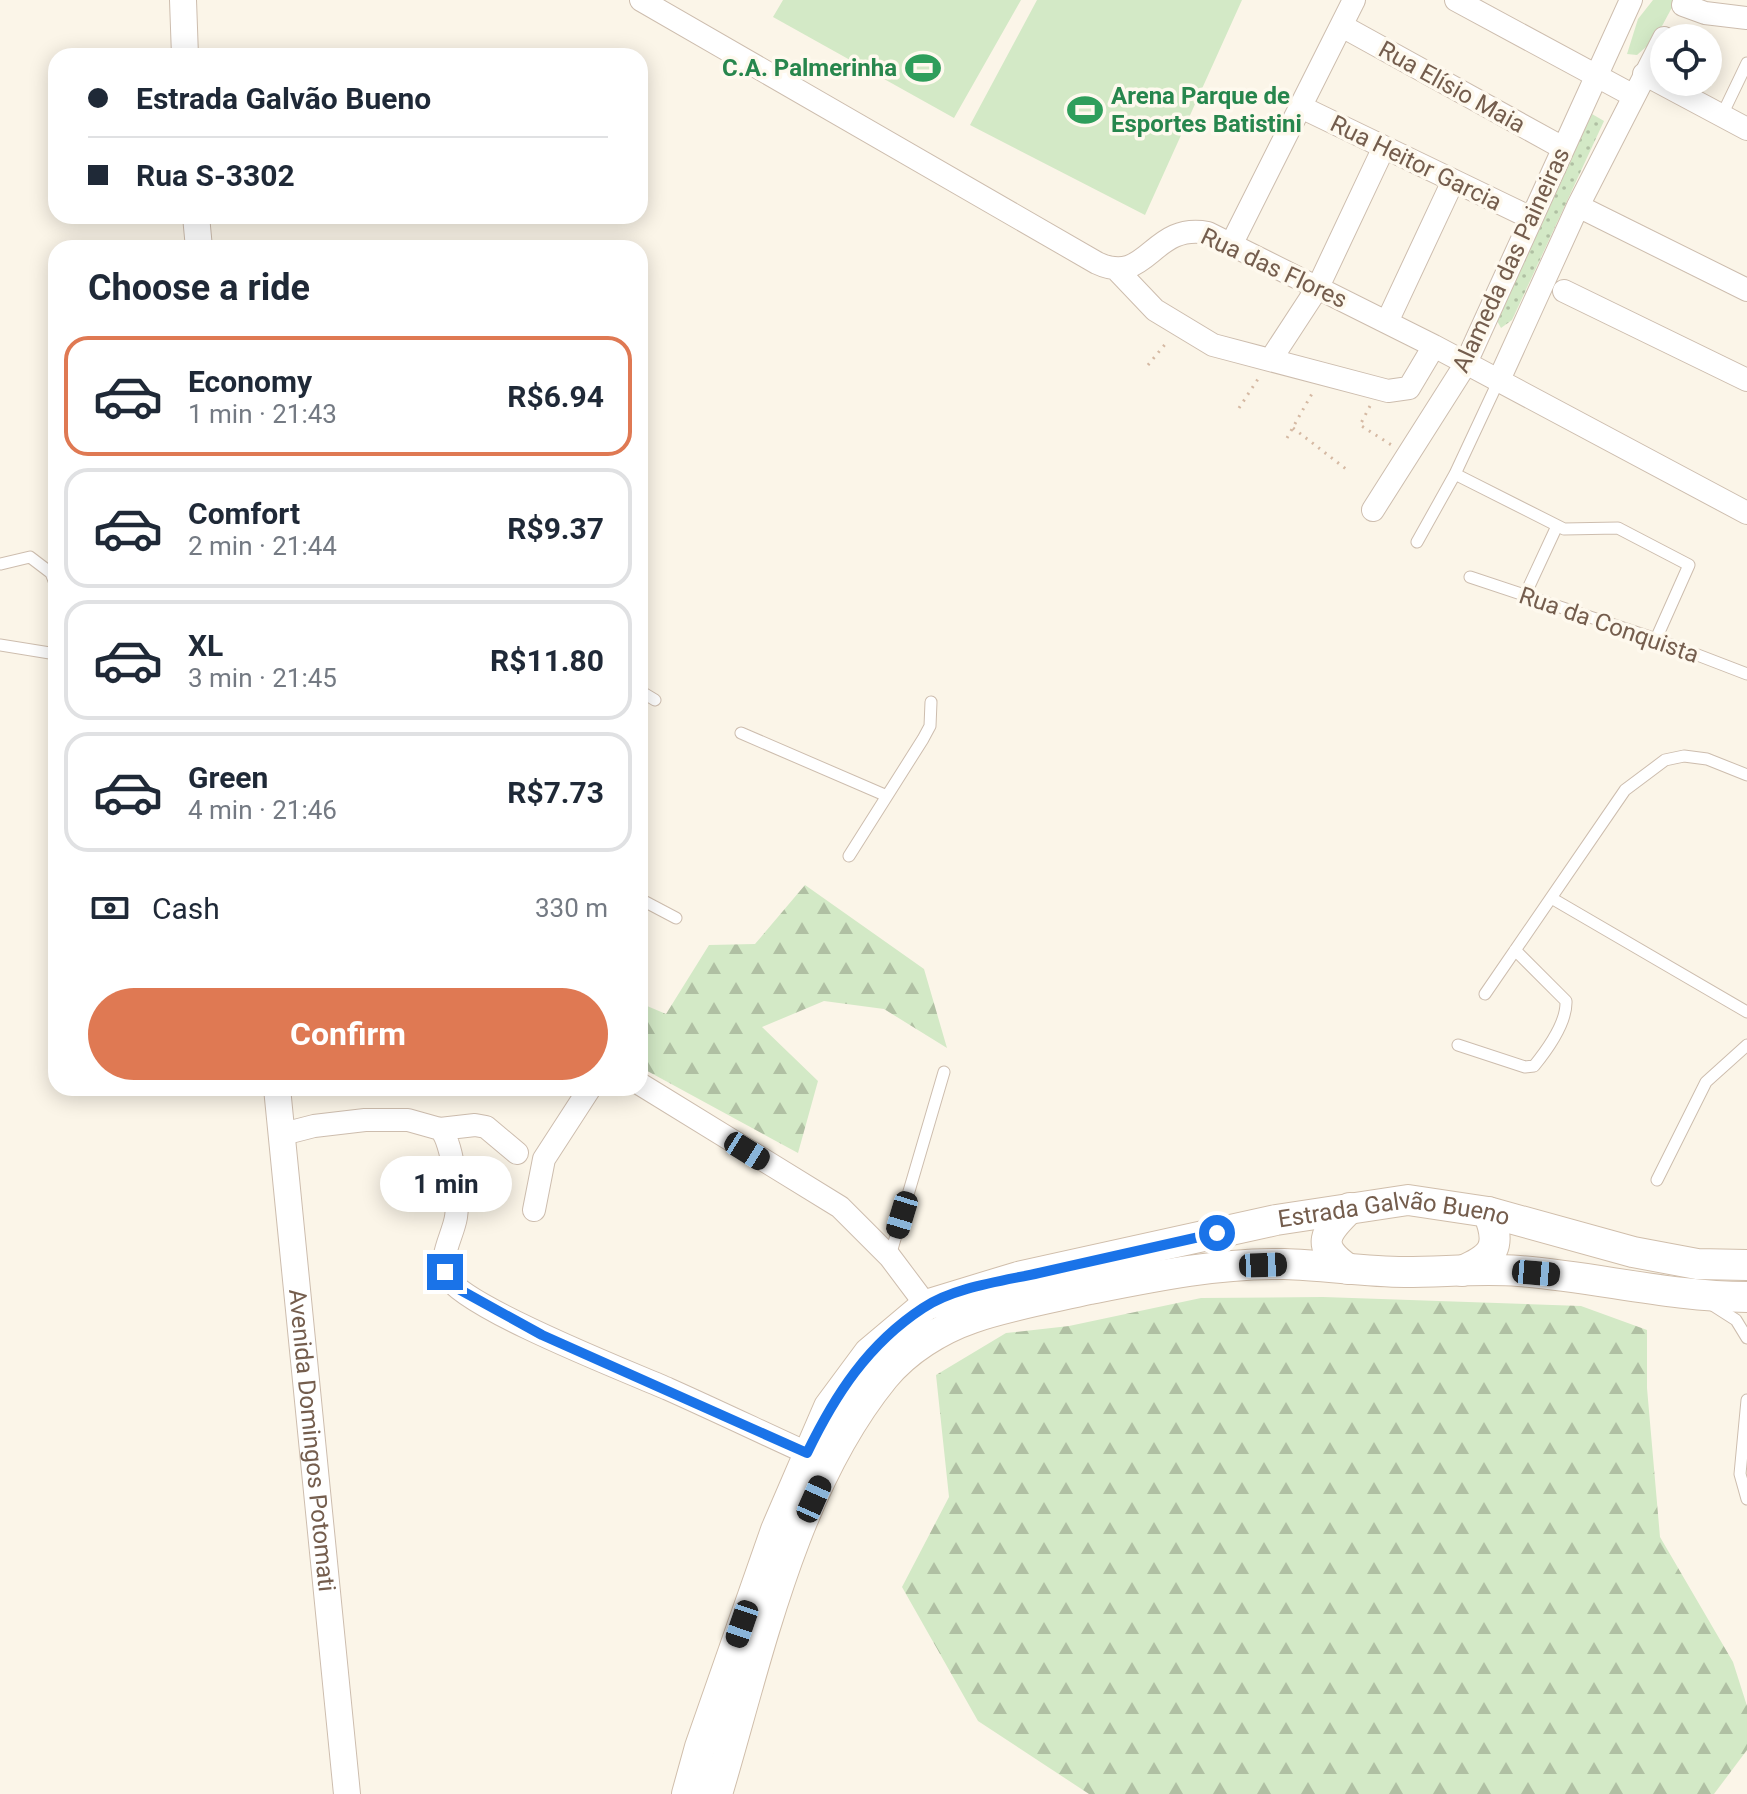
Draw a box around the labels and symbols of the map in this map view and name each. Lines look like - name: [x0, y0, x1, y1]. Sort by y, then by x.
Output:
- street label: Rua Elísio Maia: [1374, 35, 1530, 139]
- sports icon: C.A. Palmerinha: [904, 49, 942, 87]
- place label: C.A. Palmerinha: [722, 54, 897, 82]
- place label: Arena Parque de Esportes Batistini: [1111, 82, 1302, 138]
- sports icon: Arena Parque de Esportes Batistini: [1066, 91, 1104, 129]
- street label: Rua Heitor Garcia: [1326, 109, 1506, 217]
- street label: Alameda das Paineiras: [1447, 143, 1575, 377]
- street label: Rua das Flores: [1197, 222, 1351, 314]
- street label: Rua da Conquista: [1515, 581, 1703, 669]
- car: [720, 1128, 774, 1174]
- callout: 1 min: [379, 1156, 511, 1212]
- street label: Estrada Galvão Bueno: [1276, 1186, 1513, 1234]
- car: [884, 1189, 920, 1241]
- route start: [1199, 1215, 1235, 1251]
- car: [1239, 1252, 1287, 1278]
- route end: [427, 1254, 463, 1290]
- car: [1511, 1259, 1561, 1287]
- street label: Avenida Domingos Potomati: [283, 1288, 341, 1593]
- car: [793, 1472, 835, 1526]
- car: [723, 1597, 761, 1651]

